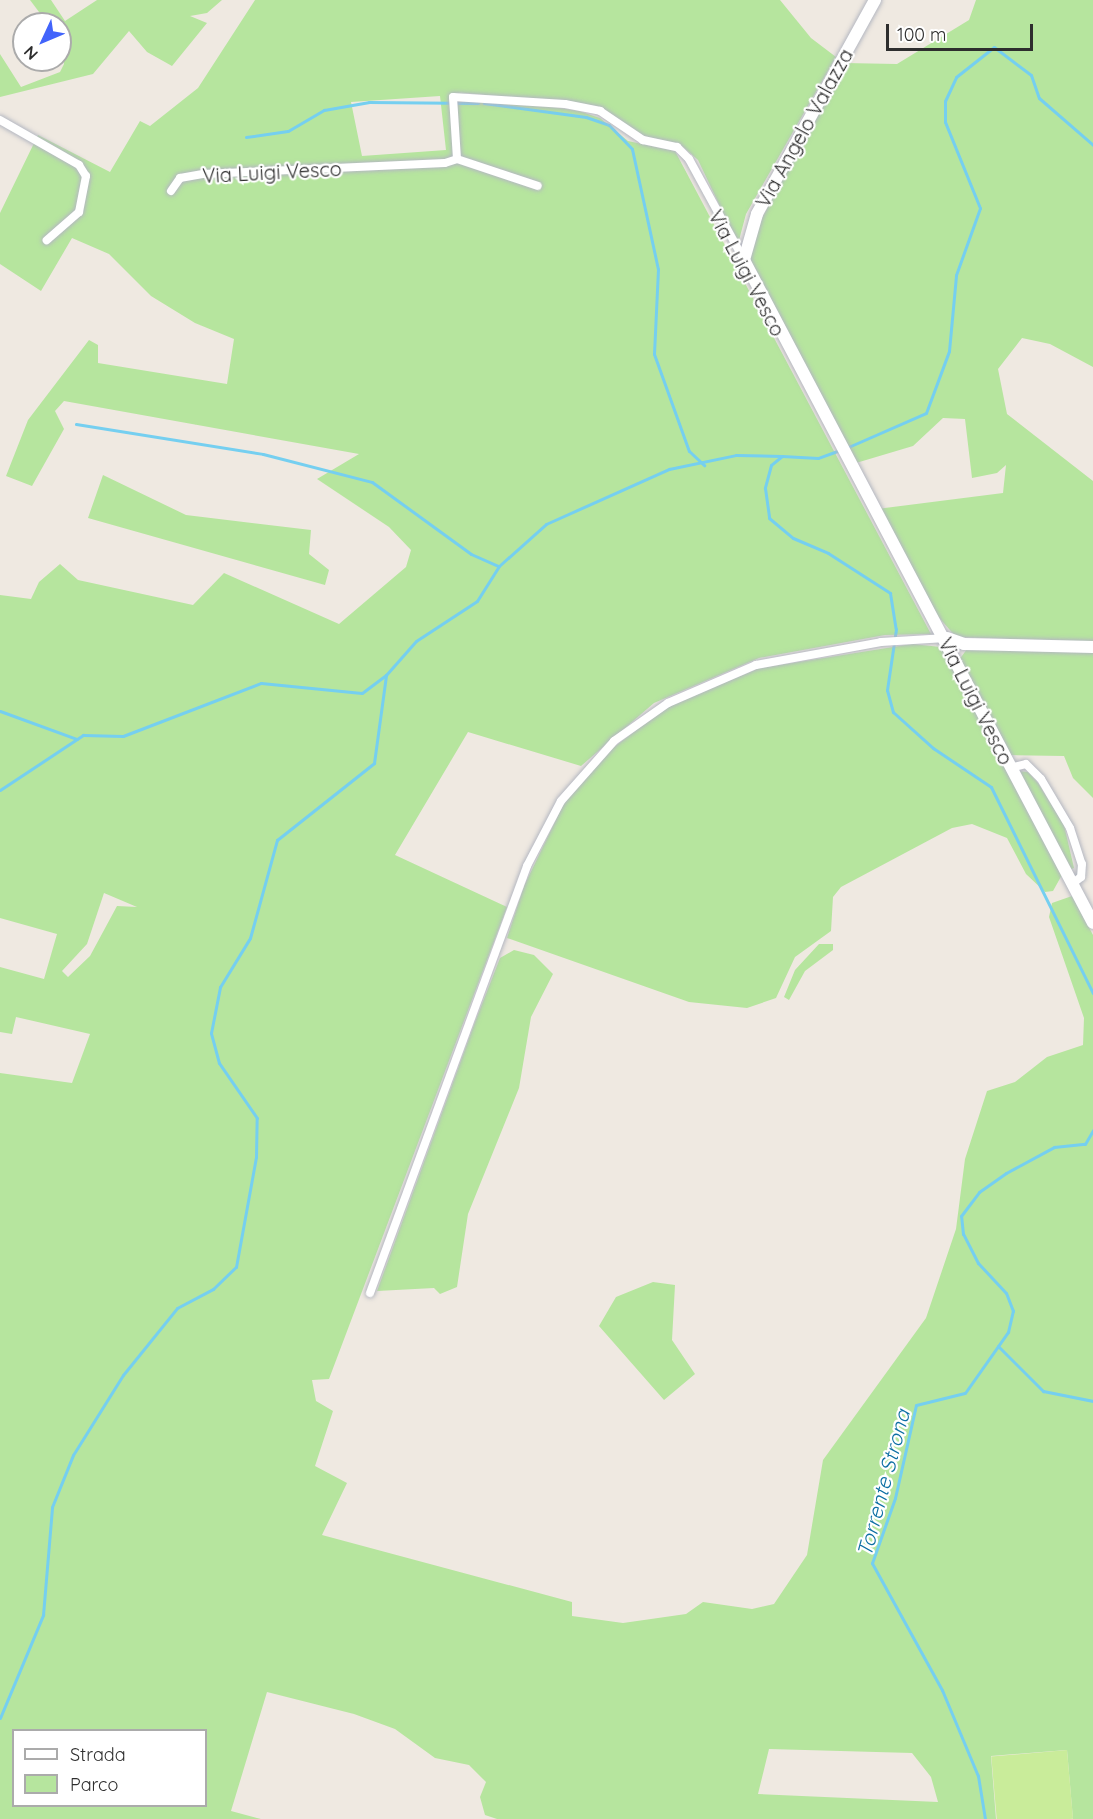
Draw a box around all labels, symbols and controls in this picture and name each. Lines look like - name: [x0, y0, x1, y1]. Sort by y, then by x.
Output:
- north arrow: [12, 12, 72, 72]
- scale bar: [889, 12, 1036, 50]
- text: 100 m: [897, 23, 946, 46]
- text: N: [19, 42, 42, 64]
- street label: Via Angelo Valazza: [750, 44, 858, 212]
- street label: Via Luigi Vesco: [202, 156, 342, 188]
- street label: Via Luigi Vesco: [704, 206, 790, 340]
- street label: Via Luigi Vesco: [934, 633, 1018, 769]
- water label: Torrente Strona: [851, 1407, 915, 1559]
- legend: [12, 1729, 207, 1807]
- text: Strada: [70, 1743, 126, 1766]
- text: Parco: [70, 1773, 118, 1796]

